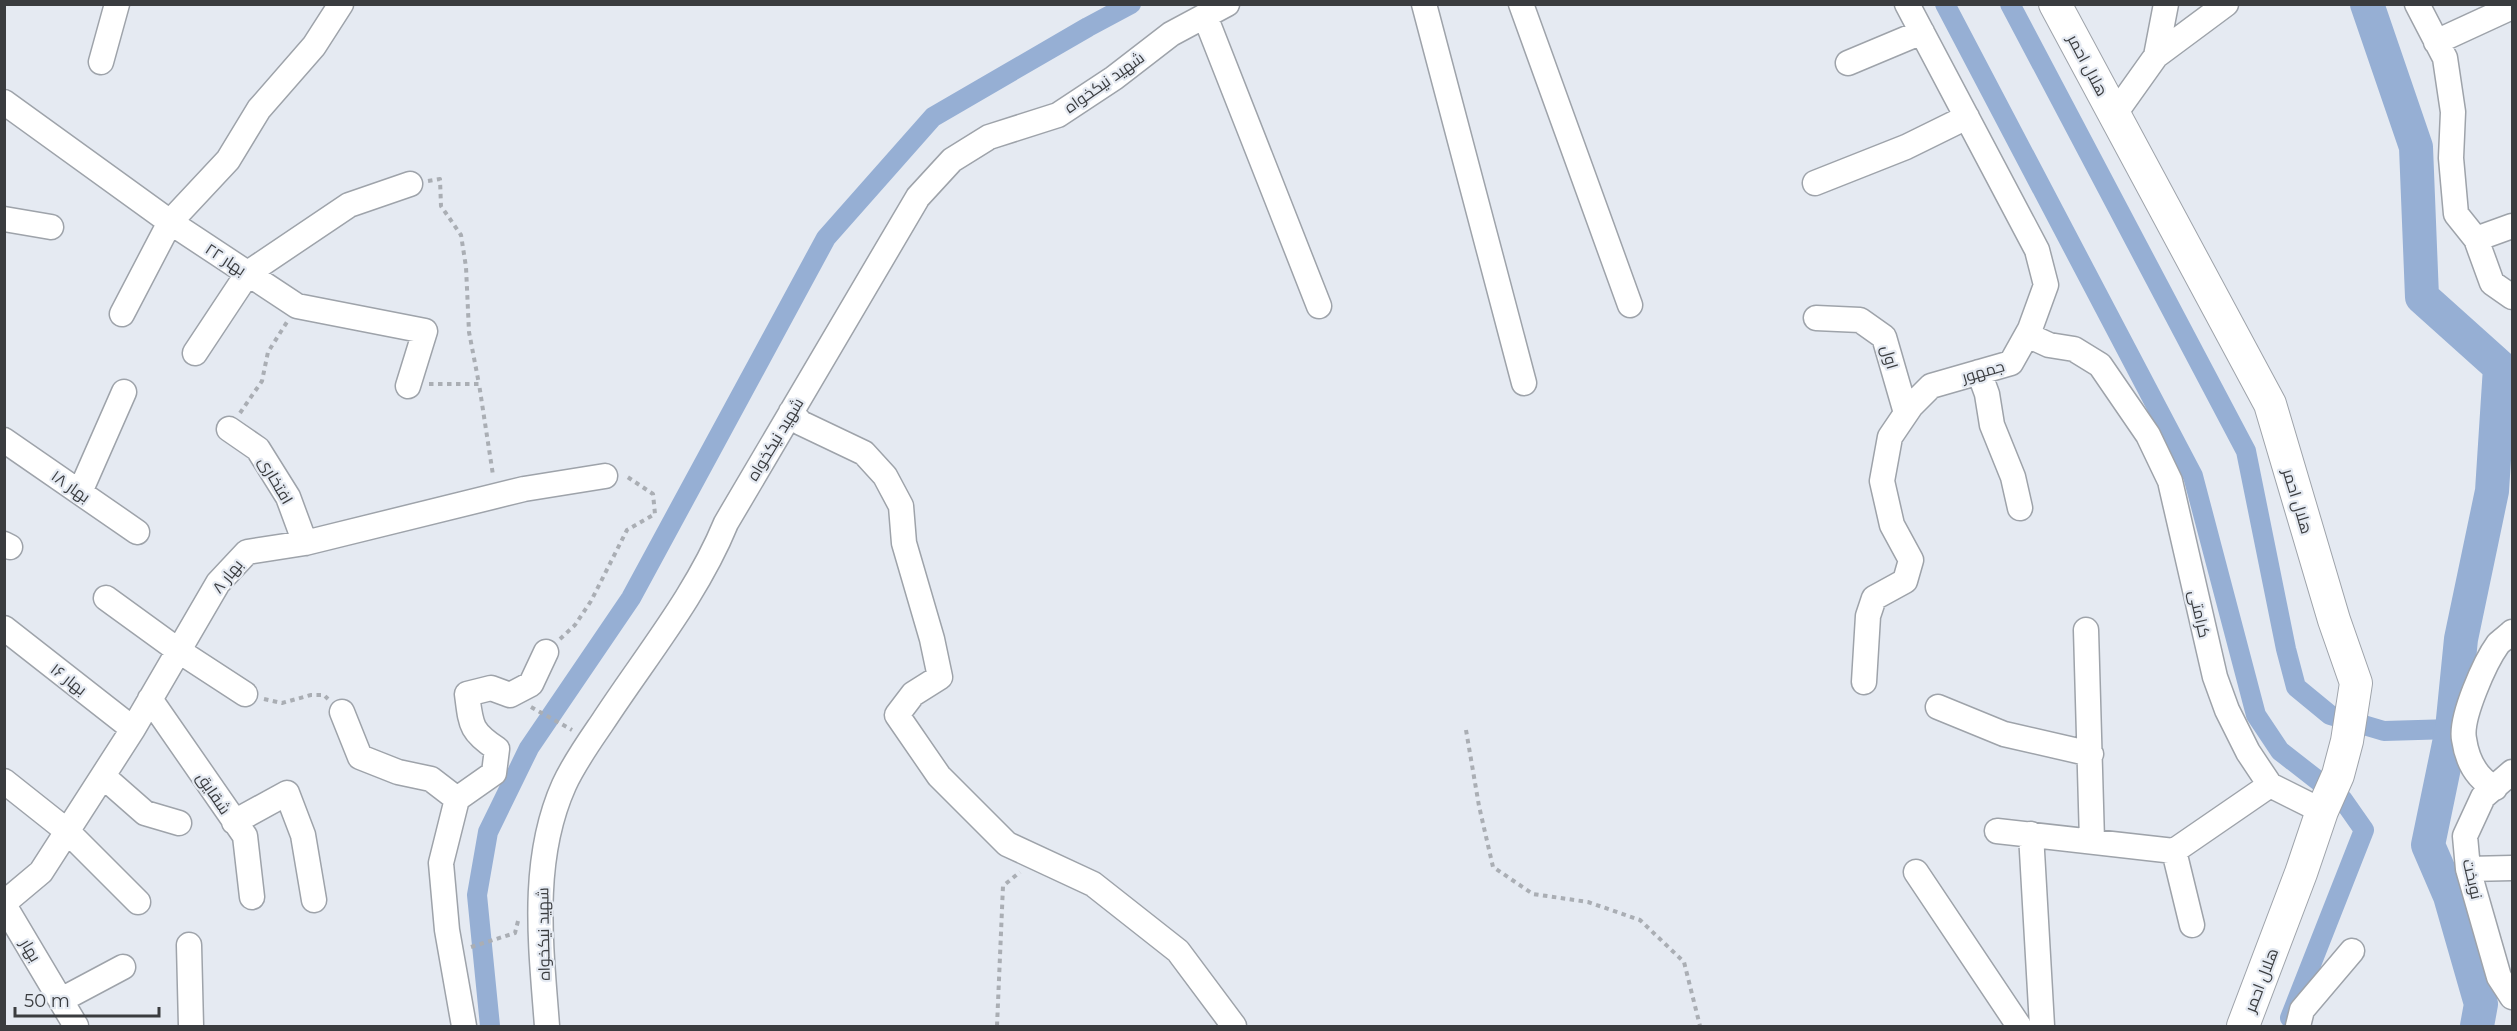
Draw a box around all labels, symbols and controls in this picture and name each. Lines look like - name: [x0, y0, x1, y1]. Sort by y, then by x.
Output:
- street label: هلال احمر: [2062, 30, 2112, 100]
- street label: شهید نیکخواه: [1061, 48, 1149, 118]
- street label: بهار ۲۲: [201, 239, 250, 280]
- street label: اول: [1876, 343, 1902, 371]
- street label: جمهور: [1959, 356, 2007, 388]
- street label: شهید نیکخواه: [743, 394, 808, 485]
- street label: افتخاری: [254, 453, 297, 508]
- street label: هلال احمر: [2277, 465, 2316, 536]
- street label: بهار ۱۸: [47, 466, 94, 507]
- street label: بهار ۸: [208, 556, 247, 598]
- street label: کرامتی: [2184, 588, 2214, 640]
- street label: بهار ۱۶: [46, 659, 91, 700]
- street label: شقایق: [192, 769, 235, 819]
- street label: نوبخت: [2459, 857, 2486, 901]
- street label: شهید نیکخواه: [533, 887, 555, 981]
- street label: بهار: [15, 934, 45, 966]
- street label: هلال احمر: [2240, 945, 2283, 1016]
- scale bar: [15, 980, 159, 1018]
- text: 50 m: [24, 990, 70, 1012]

